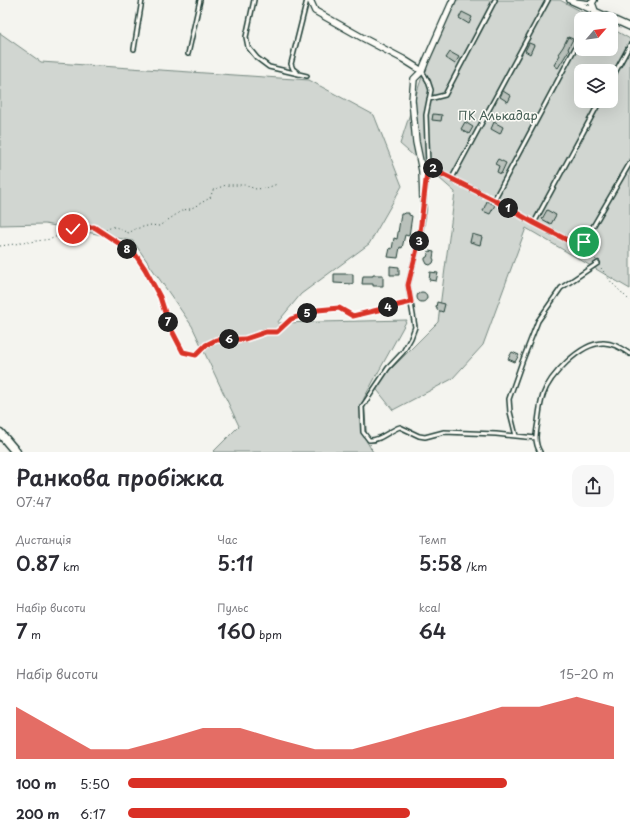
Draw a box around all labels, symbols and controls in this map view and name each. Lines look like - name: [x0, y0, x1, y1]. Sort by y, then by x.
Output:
- north arrow: [574, 12, 618, 56]
- map controls: [574, 12, 618, 108]
- button: layers: [574, 64, 618, 108]
- park label: ПК Алькадар: [458, 106, 538, 124]
- pin: 2: [423, 158, 443, 178]
- text: 2: [429, 159, 437, 176]
- pin: 1: [498, 198, 518, 218]
- text: 1: [505, 199, 511, 216]
- pin: [56, 212, 90, 246]
- icon: check: [62, 218, 84, 240]
- pin: [567, 225, 601, 259]
- pin: 3: [409, 231, 429, 251]
- icon: arrive: [573, 231, 595, 253]
- text: 3: [415, 232, 423, 249]
- pin: 8: [117, 239, 137, 259]
- text: 8: [124, 240, 130, 257]
- pin: 4: [378, 297, 398, 317]
- text: 4: [384, 298, 392, 315]
- pin: 5: [297, 303, 317, 323]
- text: 5: [303, 304, 311, 321]
- pin: 7: [158, 312, 178, 332]
- text: 7: [165, 313, 171, 330]
- pin: 6: [219, 329, 239, 349]
- text: 6: [225, 330, 233, 347]
- text: Ранкова пробіжка: [16, 460, 224, 493]
- button: share: [572, 465, 614, 507]
- text: 07:47: [16, 492, 51, 511]
- text: Дистанція: [16, 531, 71, 548]
- text: Час: [217, 531, 238, 548]
- text: Темп: [419, 531, 446, 548]
- text: 0.87: [16, 548, 59, 578]
- text: 5:11: [217, 548, 254, 578]
- text: 5:58: [419, 548, 463, 578]
- text: km: [59, 558, 79, 575]
- text: /km: [463, 558, 487, 575]
- text: Набір висоти: [16, 599, 86, 616]
- text: Пульс: [217, 599, 248, 616]
- text: kcal: [419, 599, 441, 616]
- text: 7: [16, 616, 27, 646]
- text: 160: [217, 616, 256, 646]
- text: 64: [419, 616, 446, 646]
- text: m: [27, 626, 41, 643]
- text: bpm: [256, 626, 282, 643]
- text: Набір висоти: [16, 664, 98, 683]
- text: 15–20 m: [560, 664, 614, 683]
- text: 100 m: [16, 774, 57, 793]
- text: 5:50: [80, 774, 110, 793]
- text: 200 m: [16, 804, 60, 823]
- text: 6:17: [80, 804, 106, 823]

